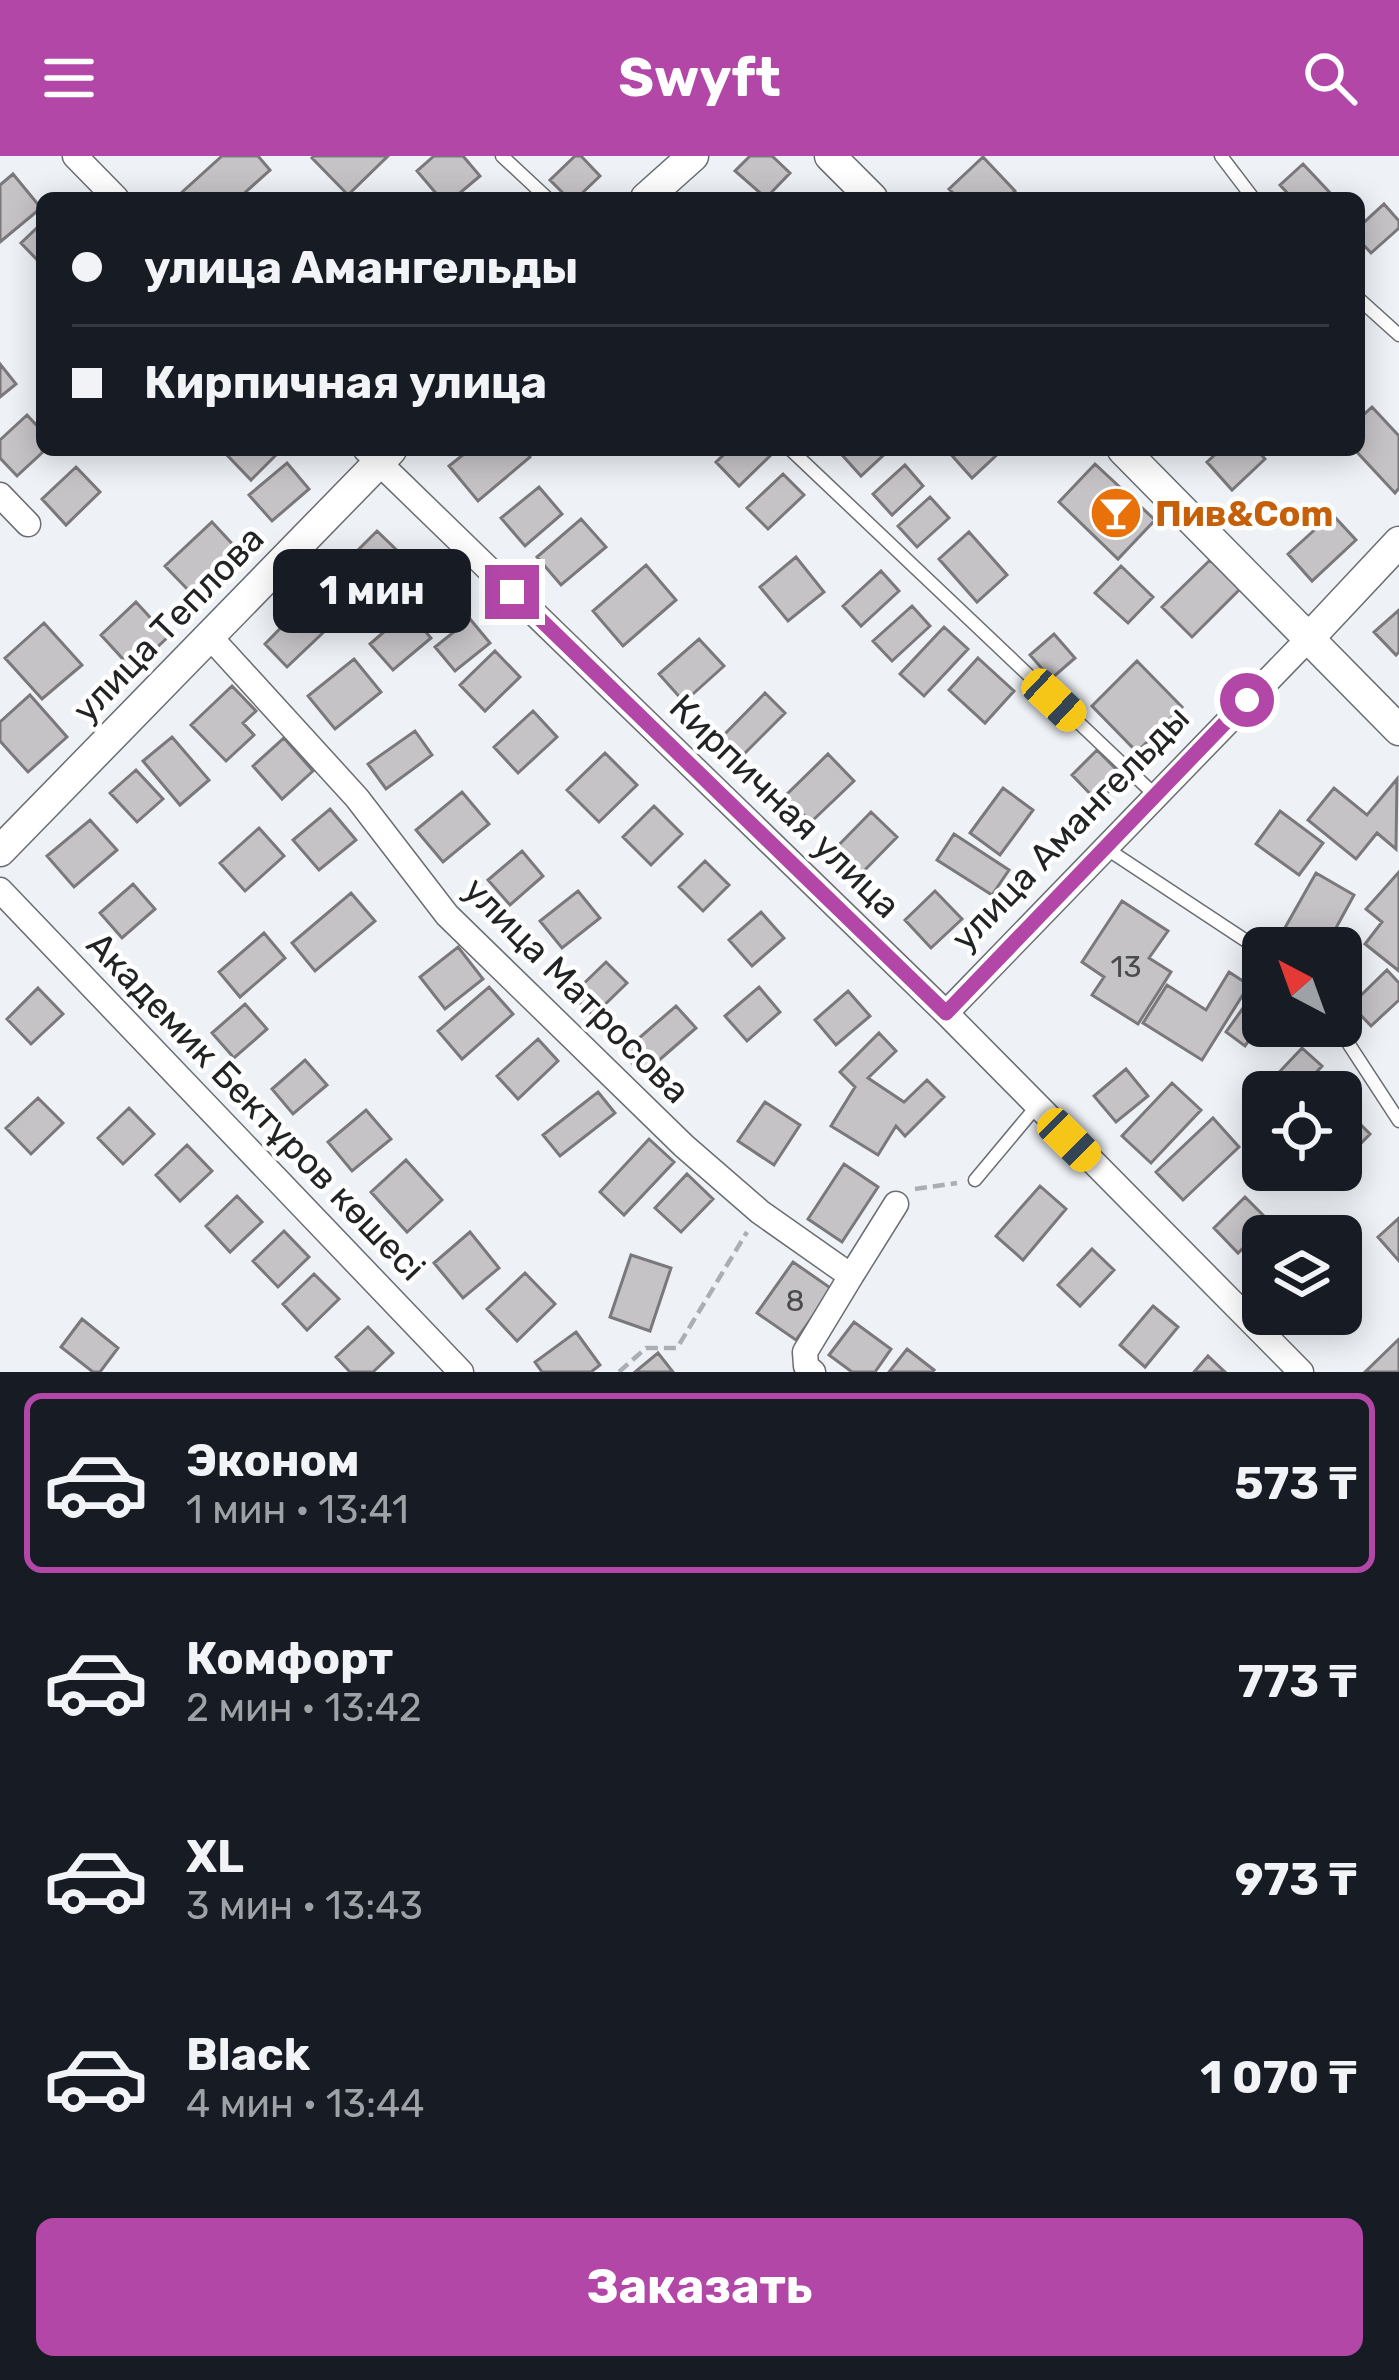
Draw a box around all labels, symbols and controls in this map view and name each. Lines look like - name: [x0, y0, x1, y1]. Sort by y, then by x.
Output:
- icon: menu: [36, 45, 102, 111]
- icon: search: [1297, 45, 1363, 111]
- text: Swyft: [618, 46, 781, 110]
- text: улица Амангельды: [144, 241, 578, 294]
- text: Кирпичная улица: [144, 356, 547, 409]
- bar icon: Пив&Com: [1088, 485, 1144, 541]
- place label: Пив&Com: [1155, 492, 1334, 535]
- street label: улица Теплова: [64, 517, 272, 731]
- callout: 1 мин: [272, 550, 470, 634]
- route end: [485, 565, 539, 619]
- text: 1 мин: [319, 568, 425, 614]
- car: [1015, 662, 1093, 738]
- route start: [1220, 673, 1274, 727]
- street label: Кирпичная улица: [661, 685, 909, 927]
- street label: улица Амангельды: [942, 697, 1198, 959]
- street label: улица Матросова: [455, 868, 699, 1112]
- street label: Академик Бектұров көшесі: [78, 923, 434, 1289]
- north arrow: [1242, 927, 1362, 1047]
- map controls: [1242, 927, 1362, 1335]
- house number: 13: [1111, 949, 1141, 985]
- button: locate: [1242, 1071, 1362, 1191]
- car: [1031, 1102, 1107, 1178]
- button: layers: [1242, 1215, 1362, 1335]
- house number: 8: [785, 1283, 805, 1319]
- icon: car: [42, 1429, 150, 1537]
- text: Эконом: [186, 1434, 360, 1487]
- text: 573 ₸: [1235, 1457, 1357, 1510]
- text: 1 мин · 13:41: [186, 1487, 409, 1533]
- icon: car: [42, 1627, 150, 1735]
- text: Комфорт: [186, 1632, 393, 1685]
- text: 773 ₸: [1238, 1655, 1357, 1708]
- text: 2 мин · 13:42: [186, 1685, 422, 1731]
- icon: car: [42, 1825, 150, 1933]
- text: XL: [186, 1830, 244, 1883]
- text: 973 ₸: [1235, 1853, 1357, 1906]
- text: 3 мин · 13:43: [186, 1883, 423, 1929]
- icon: car: [42, 2023, 150, 2131]
- text: Black: [186, 2028, 310, 2081]
- text: 1 070 ₸: [1200, 2051, 1357, 2104]
- text: 4 мин · 13:44: [186, 2081, 424, 2127]
- button: Заказать: [36, 2218, 1363, 2356]

